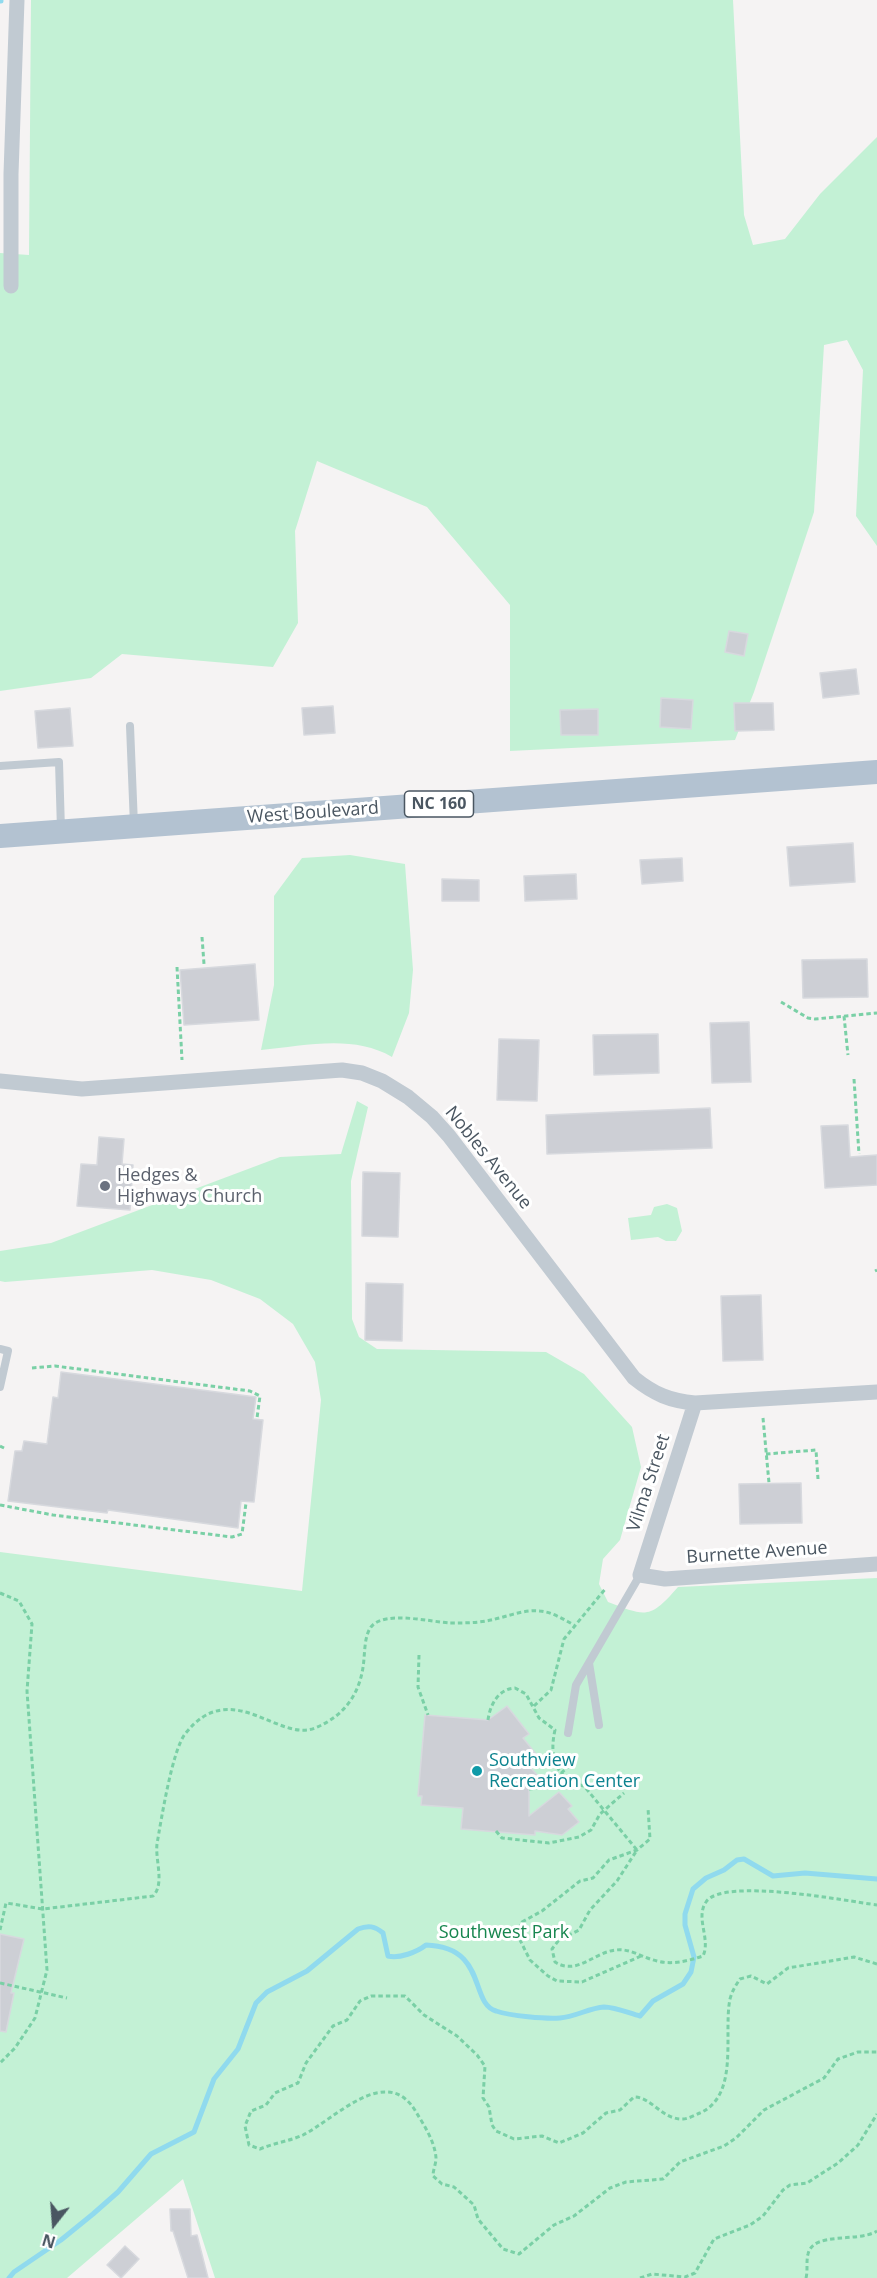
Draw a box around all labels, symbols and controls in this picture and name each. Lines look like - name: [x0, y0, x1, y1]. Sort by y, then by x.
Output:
- road number: NC 160: [404, 791, 474, 817]
- street label: West Boulevard: [246, 798, 380, 828]
- street label: Nobles Avenue: [440, 1102, 536, 1214]
- place label: Hedges & Highways Church: [117, 1165, 262, 1208]
- marker: Hedges & Highways Church: [98, 1179, 112, 1193]
- street label: Vilma Street: [623, 1431, 675, 1535]
- street label: Burnette Avenue: [686, 1537, 828, 1569]
- place label: Southview Recreation Center: [489, 1750, 640, 1792]
- marker: Southview Recreation Center: [470, 1764, 484, 1778]
- park label: Southwest Park: [439, 1922, 569, 1944]
- north arrow: [24, 2194, 84, 2254]
- text: N: [39, 2229, 58, 2254]

